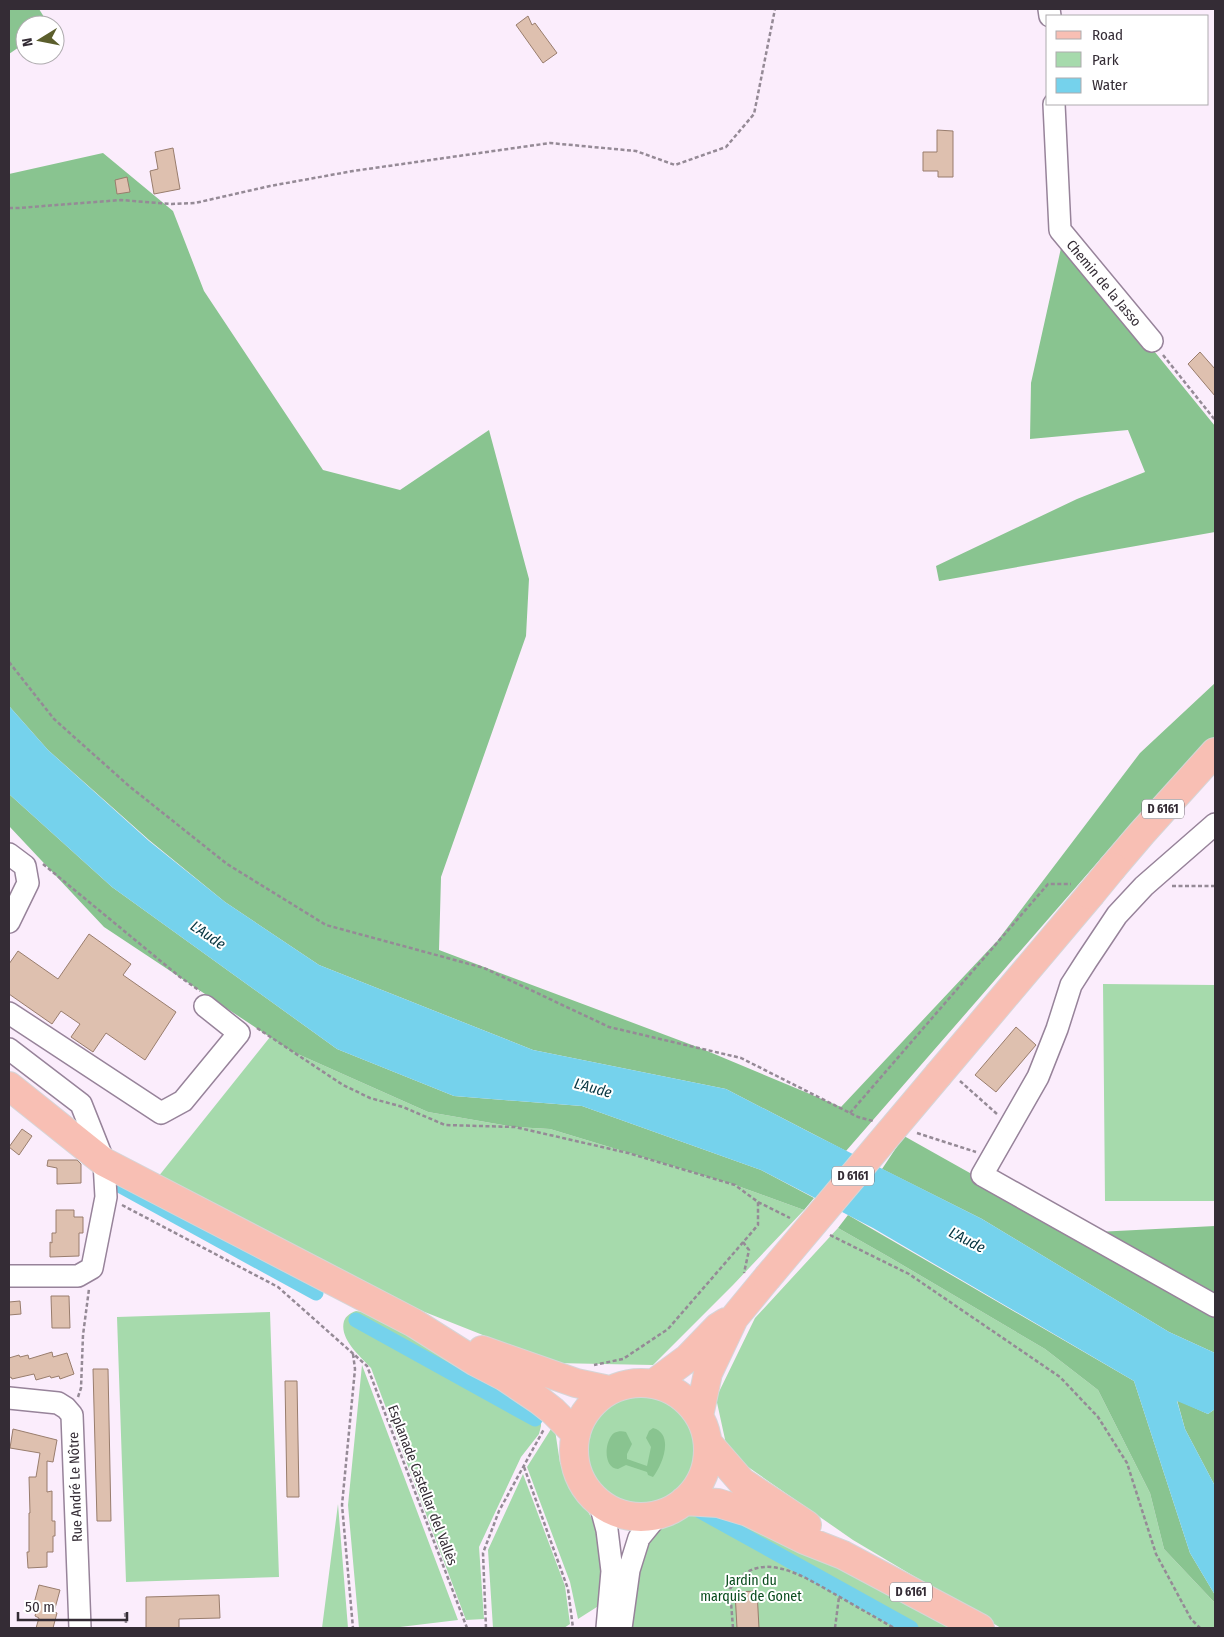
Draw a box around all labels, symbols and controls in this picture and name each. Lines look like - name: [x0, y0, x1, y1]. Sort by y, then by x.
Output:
- north arrow: [15, 15, 65, 65]
- legend: [1046, 15, 1209, 105]
- text: Road: [1092, 26, 1123, 44]
- text: N: [19, 37, 37, 48]
- text: Park: [1092, 51, 1119, 69]
- text: Water: [1092, 76, 1128, 94]
- street label: Chemin de la Jasso: [1063, 237, 1145, 330]
- road number: D 6161: [1142, 800, 1184, 819]
- water label: L'Aude: [187, 917, 229, 953]
- water label: L'Aude: [572, 1074, 614, 1102]
- road number: D 6161: [832, 1166, 874, 1186]
- water label: L'Aude: [946, 1223, 988, 1257]
- street label: Esplanade Castellar del Vallès: [384, 1402, 461, 1568]
- street label: Rue André Le Nôtre: [65, 1432, 86, 1542]
- park label: Jardin du marquis de Gonet: [700, 1572, 802, 1605]
- road number: D 6161: [890, 1582, 932, 1601]
- scale bar: [18, 1590, 126, 1622]
- text: 50 m: [25, 1598, 55, 1616]

